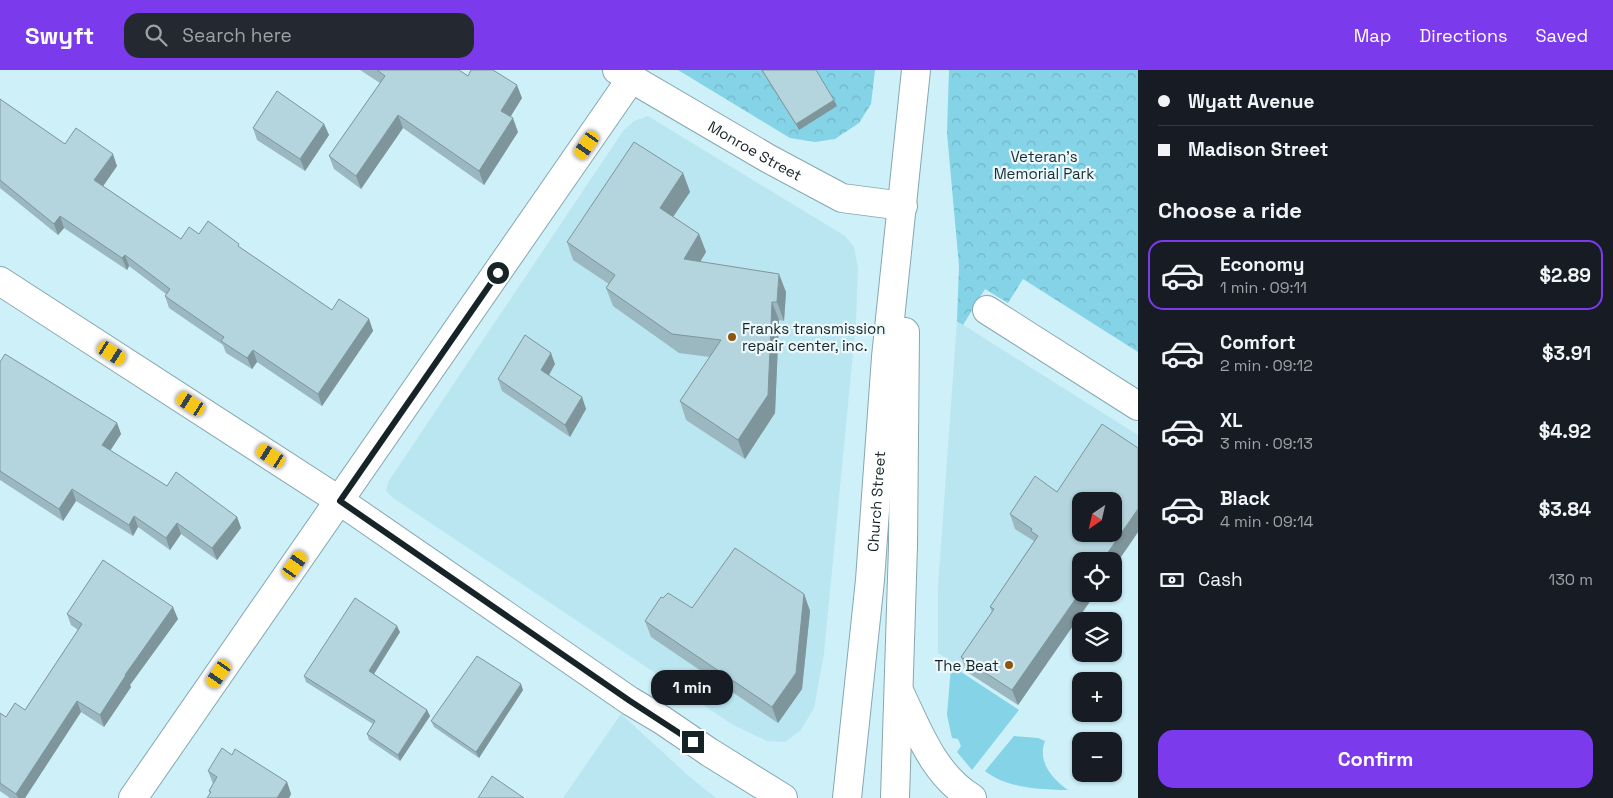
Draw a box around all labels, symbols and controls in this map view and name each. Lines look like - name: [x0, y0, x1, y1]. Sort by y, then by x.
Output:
- search box: [124, 13, 474, 58]
- text: Swyft: [25, 20, 94, 51]
- icon: search: [142, 21, 170, 49]
- text: Search here: [182, 23, 292, 48]
- text: Map: [1354, 24, 1391, 47]
- text: Directions: [1419, 24, 1508, 47]
- text: Saved: [1536, 24, 1588, 47]
- text: Wyatt Avenue: [1188, 89, 1314, 114]
- street label: Monroe Street: [705, 116, 806, 185]
- car: [572, 128, 601, 162]
- text: Madison Street: [1188, 137, 1329, 162]
- park label: Veteran's Memorial Park: [994, 147, 1094, 183]
- text: Choose a ride: [1158, 196, 1302, 224]
- text: Economy: [1220, 252, 1304, 277]
- icon: car: [1160, 253, 1205, 298]
- route start: [487, 262, 509, 284]
- text: $2.89: [1539, 263, 1591, 288]
- text: 1 min · 09:11: [1220, 277, 1307, 298]
- place label: Franks transmission repair center, inc.: [742, 319, 886, 355]
- text: Comfort: [1220, 330, 1296, 355]
- marker: Franks transmission repair center, inc.: [726, 331, 738, 343]
- icon: car: [1160, 331, 1205, 376]
- car: [95, 339, 128, 367]
- text: $3.91: [1542, 341, 1591, 366]
- text: 2 min · 09:12: [1220, 355, 1313, 376]
- car: [174, 390, 207, 418]
- text: XL: [1220, 408, 1243, 433]
- icon: car: [1160, 409, 1205, 454]
- text: $4.92: [1539, 419, 1591, 444]
- text: 3 min · 09:13: [1220, 433, 1313, 454]
- car: [254, 442, 287, 470]
- street label: Church Street: [863, 450, 889, 553]
- text: Black: [1220, 486, 1270, 511]
- icon: car: [1160, 487, 1205, 532]
- north arrow: [1072, 492, 1122, 542]
- map controls: [1072, 492, 1122, 782]
- text: $3.84: [1539, 497, 1591, 522]
- text: 4 min · 09:14: [1220, 511, 1314, 532]
- car: [280, 548, 309, 582]
- button: locate: [1072, 552, 1122, 602]
- icon: cash: [1158, 566, 1186, 594]
- text: Cash: [1198, 567, 1243, 592]
- text: 130 m: [1549, 569, 1593, 590]
- button: layers: [1072, 612, 1122, 662]
- place label: The Beat: [934, 656, 999, 675]
- car: [204, 657, 233, 691]
- marker: The Beat: [1003, 659, 1015, 671]
- callout: 1 min: [652, 670, 734, 704]
- button: +: [1072, 672, 1122, 722]
- text: 1 min: [672, 677, 712, 698]
- button: Confirm: [1158, 730, 1593, 788]
- route end: [682, 731, 704, 753]
- button: −: [1072, 732, 1122, 782]

